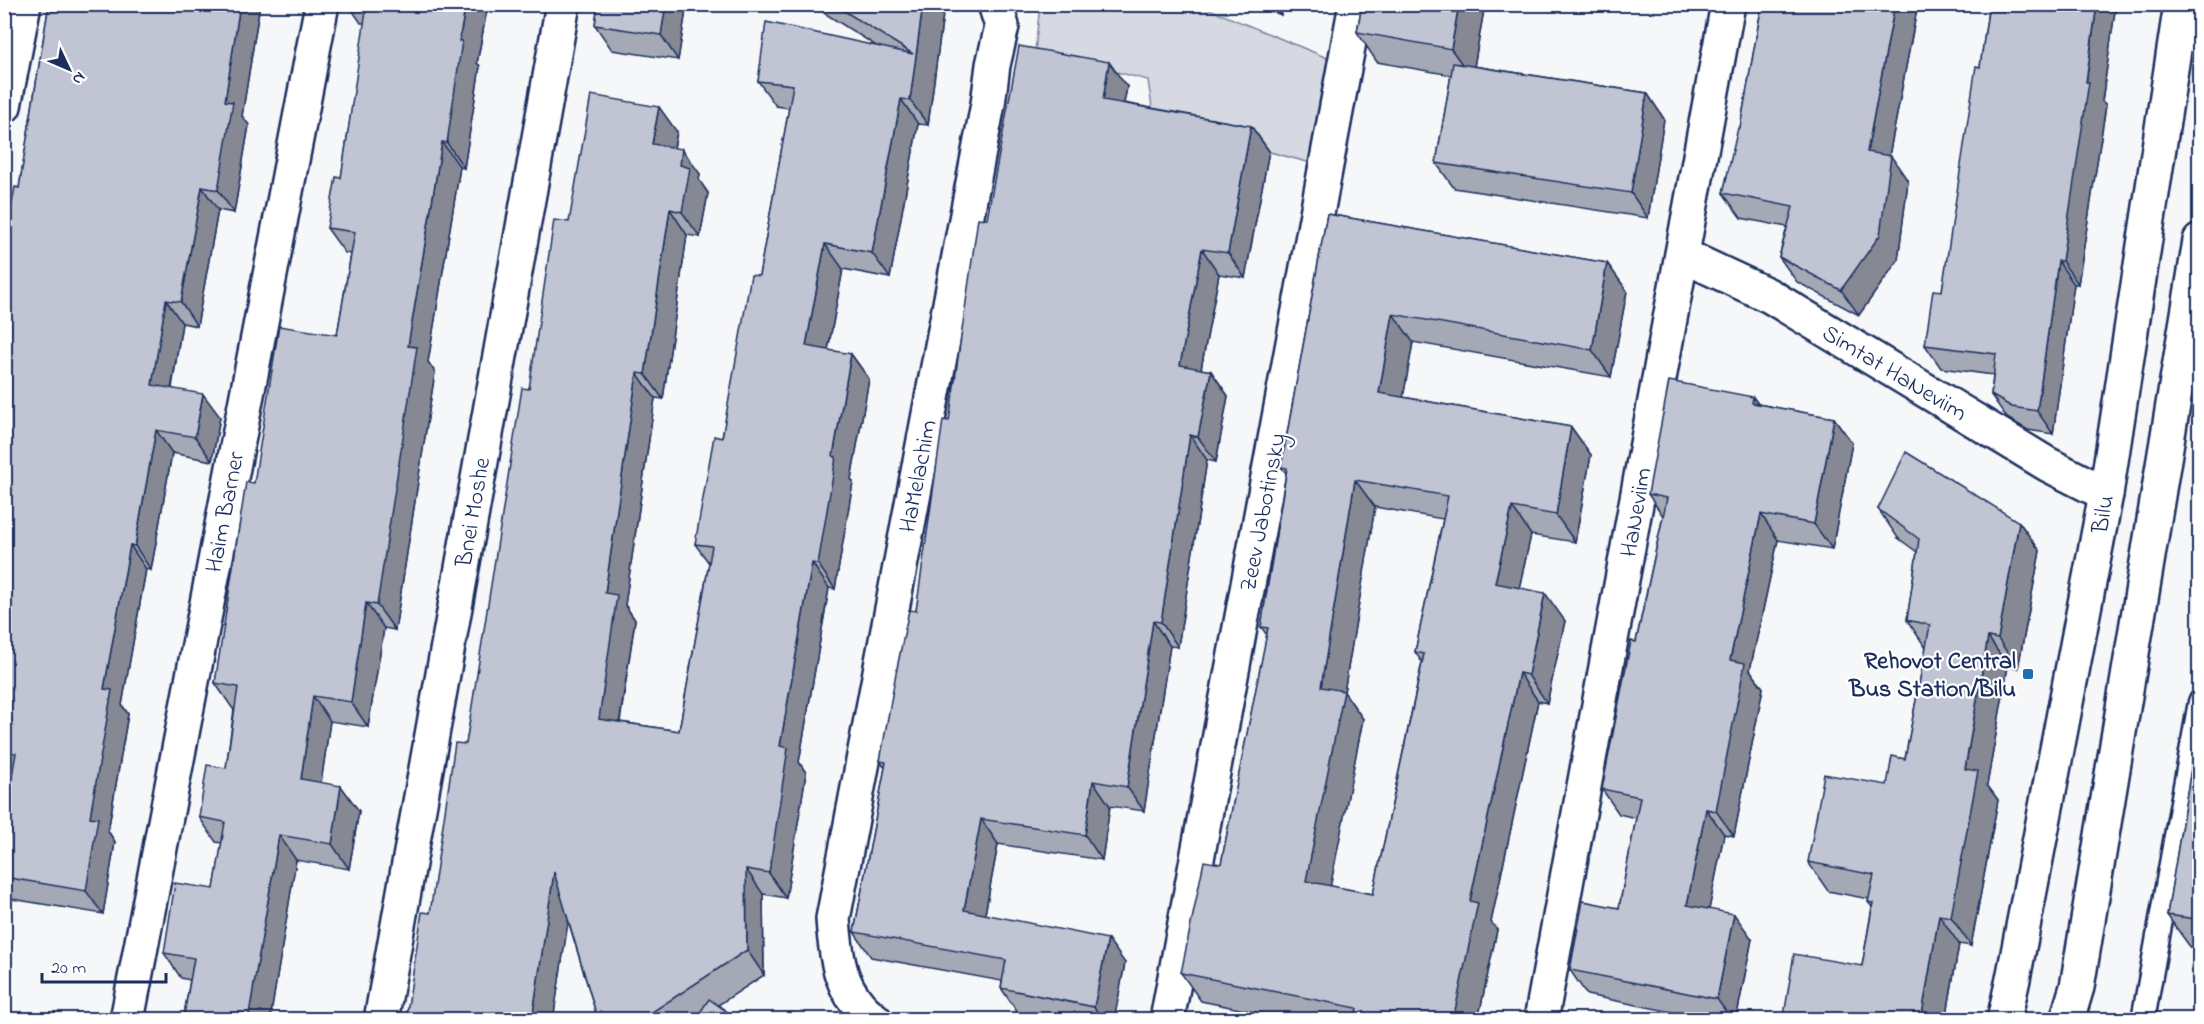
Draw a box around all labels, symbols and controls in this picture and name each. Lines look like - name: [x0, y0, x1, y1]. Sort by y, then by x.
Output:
- north arrow: [39, 39, 99, 99]
- text: N: [66, 66, 91, 90]
- street label: Simtat HaNeviim: [1814, 317, 1973, 431]
- street label: HaMelachim: [891, 417, 948, 536]
- street label: Zeev Jabotinsky: [1232, 430, 1298, 595]
- street label: Haim Barner: [198, 449, 255, 576]
- street label: Bnei Moshe: [447, 455, 501, 571]
- street label: HaNeviim: [1612, 465, 1663, 560]
- street label: Bilu: [2084, 493, 2125, 537]
- place label: Rehovot Central Bus Station/Bilu: [1848, 645, 2016, 708]
- marker: Rehovot Central Bus Station/Bilu: [2021, 667, 2035, 681]
- scale bar: [42, 946, 166, 984]
- text: 20 m: [51, 956, 86, 982]

